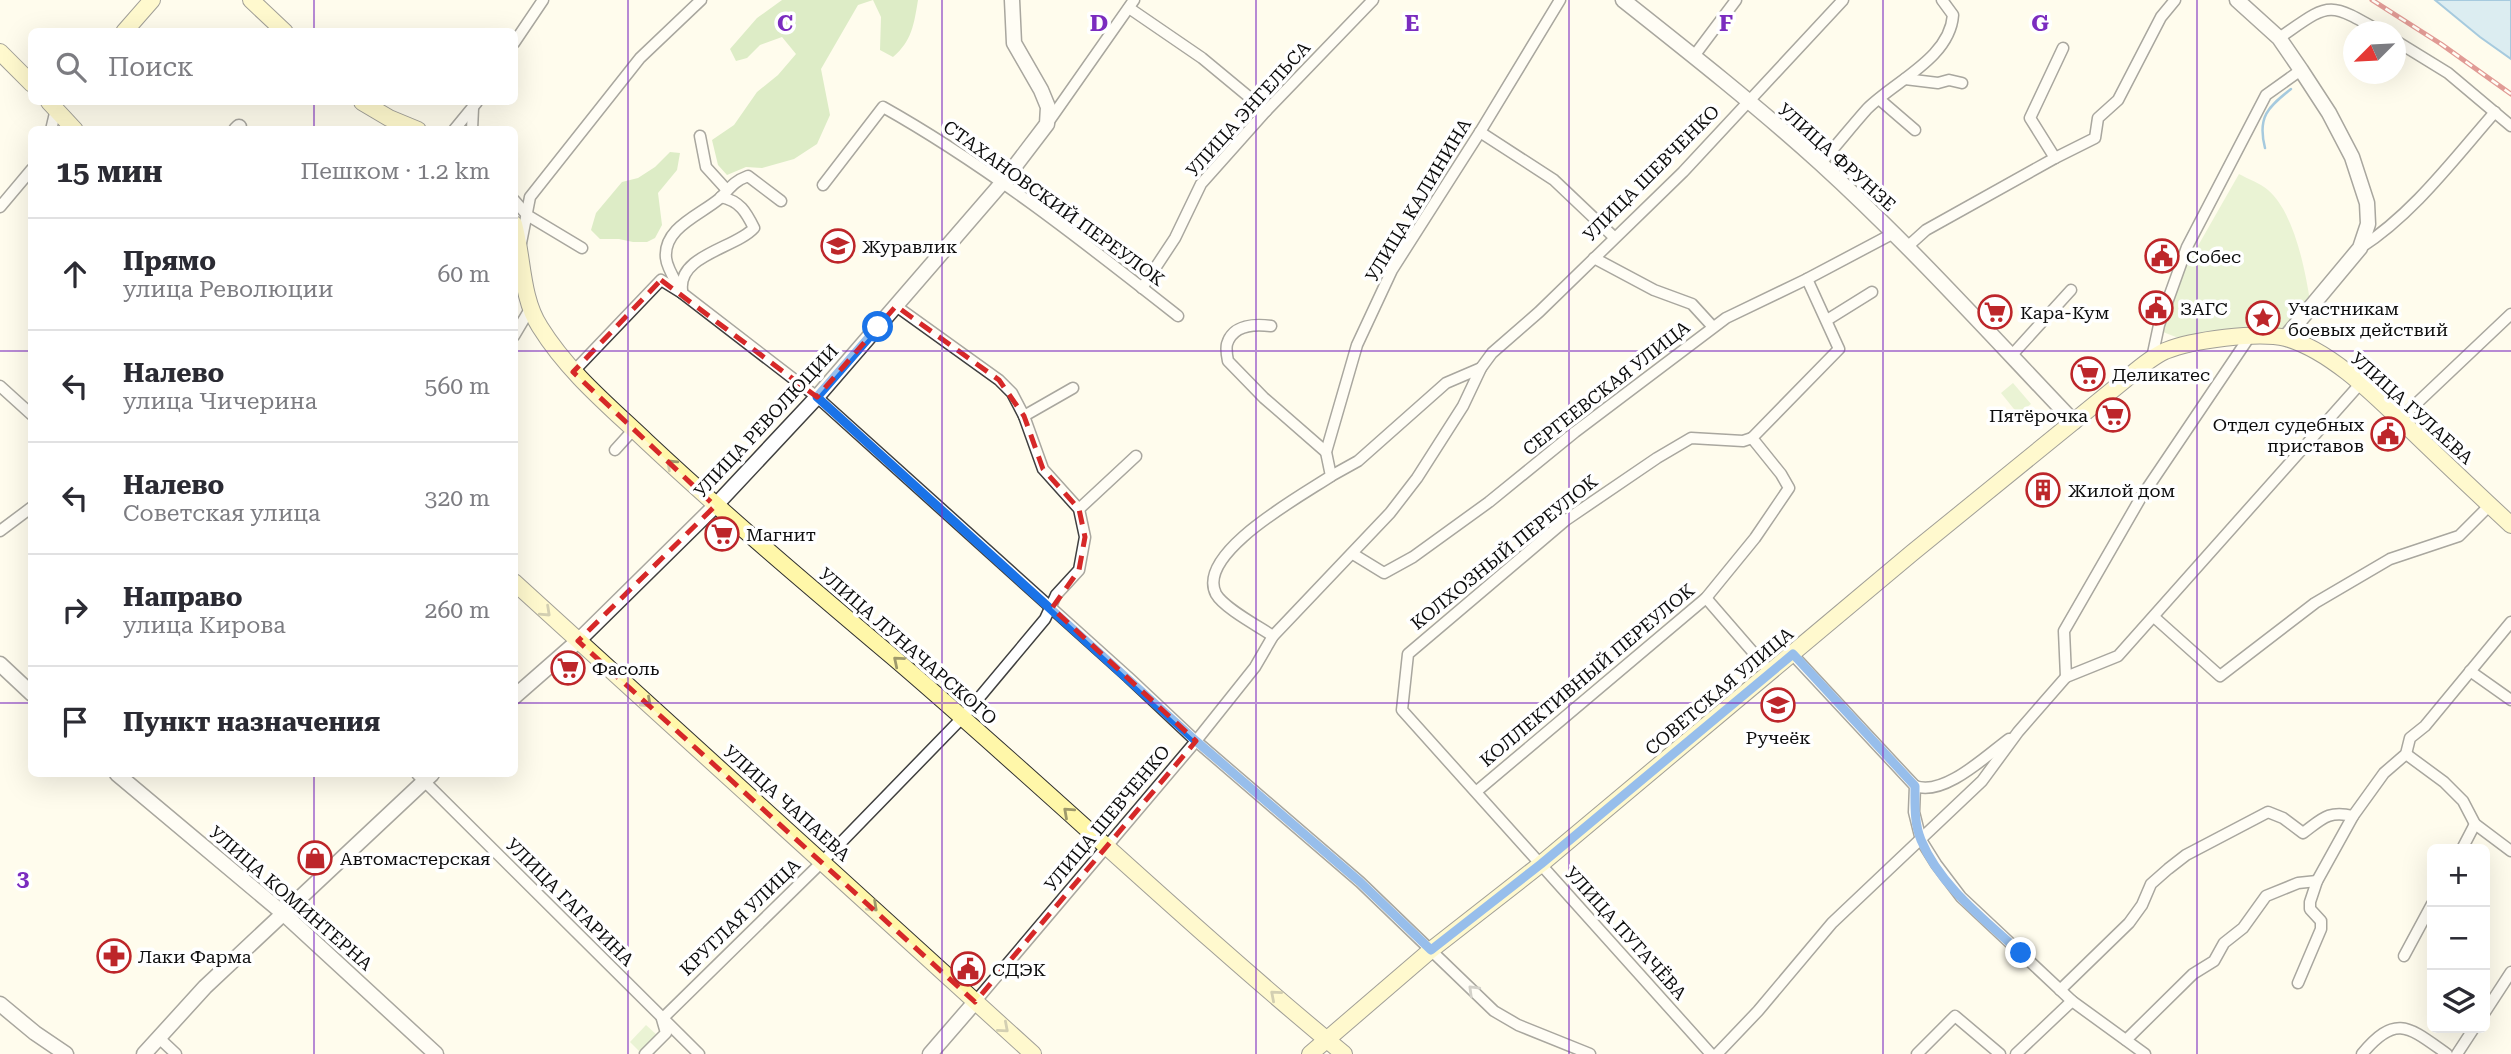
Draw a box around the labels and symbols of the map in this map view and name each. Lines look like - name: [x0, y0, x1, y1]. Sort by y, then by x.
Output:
- text: C: [777, 10, 793, 37]
- text: D: [1090, 10, 1108, 37]
- text: E: [1405, 10, 1419, 37]
- text: F: [1719, 10, 1733, 37]
- text: G: [2031, 10, 2049, 37]
- north arrow: [2343, 21, 2406, 84]
- street label: УЛИЦА ЭНГЕЛЬСА: [1182, 37, 1315, 181]
- street label: УЛИЦА ФРУНЗЕ: [1774, 99, 1900, 215]
- street label: УЛИЦА ШЕВЧЕНКО: [1579, 101, 1723, 245]
- street label: УЛИЦА КАЛИНИНА: [1361, 114, 1475, 285]
- street label: СТАХАНОВСКИЙ ПЕРЕУЛОК: [939, 116, 1169, 290]
- school or university icon: Журавлик: [819, 227, 857, 265]
- place label: Журавлик: [862, 236, 957, 257]
- public building icon: Собес: [2143, 237, 2181, 275]
- place label: Собес: [2186, 246, 2241, 267]
- public building icon: ЗАГС: [2137, 289, 2175, 327]
- supermarket icon: Кара-Кум: [1976, 293, 2014, 331]
- place label: ЗАГС: [2180, 298, 2228, 319]
- place label: Участникам боевых действий: [2288, 298, 2448, 340]
- place icon: Участникам боевых действий: [2244, 299, 2282, 337]
- place label: Кара-Кум: [2020, 302, 2109, 323]
- route start: [862, 311, 893, 342]
- street label: СЕРГЕЕВСКАЯ УЛИЦА: [1518, 316, 1694, 460]
- street label: УЛИЦА РЕВОЛЮЦИИ: [690, 340, 842, 502]
- street label: УЛИЦА ГУЛАЕВА: [2346, 348, 2478, 469]
- supermarket icon: Деликатес: [2069, 355, 2107, 393]
- place label: Деликатес: [2112, 364, 2210, 385]
- supermarket icon: Пятёрочка: [2094, 396, 2132, 434]
- place label: Пятёрочка: [1989, 405, 2088, 426]
- place label: Отдел судебных приставов: [2213, 414, 2365, 456]
- public building icon: Отдел судебных приставов: [2369, 415, 2407, 453]
- one-way arrow: [666, 460, 679, 472]
- street label: КОЛХОЗНЫЙ ПЕРЕУЛОК: [1406, 470, 1602, 634]
- building icon: Жилой дом: [2024, 471, 2062, 509]
- place label: Жилой дом: [2068, 480, 2175, 501]
- supermarket icon: Магнит: [703, 515, 741, 553]
- place label: Магнит: [746, 524, 816, 545]
- street label: УЛИЦА ЛУНАЧАРСКОГО: [815, 563, 1001, 729]
- street label: КОЛЛЕКТИВНЫЙ ПЕРЕУЛОК: [1476, 579, 1698, 771]
- one-way arrow: [538, 603, 551, 616]
- street label: СОВЕТСКАЯ УЛИЦА: [1641, 623, 1798, 759]
- supermarket icon: Фасоль: [549, 649, 587, 687]
- one-way arrow: [893, 657, 906, 669]
- place label: Фасоль: [592, 658, 660, 679]
- school or university icon: Ручеёк: [1759, 686, 1797, 724]
- one-way arrow: [639, 695, 652, 707]
- place label: Ручеёк: [1745, 727, 1811, 748]
- street label: УЛИЦА ЧАПАЕВА: [719, 741, 855, 866]
- street label: УЛИЦА ШЕВЧЕНКО: [1040, 741, 1174, 895]
- one-way arrow: [1063, 808, 1076, 820]
- street label: УЛИЦА КОМИНТЕРНА: [205, 821, 377, 975]
- street label: УЛИЦА ГАГАРИНА: [502, 834, 639, 971]
- shop icon: Автомастерская: [296, 839, 334, 877]
- place label: Автомастерская: [340, 848, 491, 869]
- street label: КРУГЛАЯ УЛИЦА: [676, 854, 805, 980]
- street label: УЛИЦА ПУГАЧЁВА: [1561, 862, 1691, 1004]
- text: 3: [17, 865, 30, 892]
- one-way arrow: [865, 899, 878, 912]
- pharmacy icon: Лаки Фарма: [95, 937, 133, 975]
- route end: [2005, 937, 2036, 968]
- place label: Лаки Фарма: [138, 946, 252, 967]
- public building icon: СДЭК: [949, 950, 987, 988]
- place label: СДЭК: [992, 959, 1046, 980]
- one-way arrow: [1468, 985, 1481, 998]
- one-way arrow: [1270, 991, 1283, 1003]
- one-way arrow: [996, 1020, 1009, 1032]

